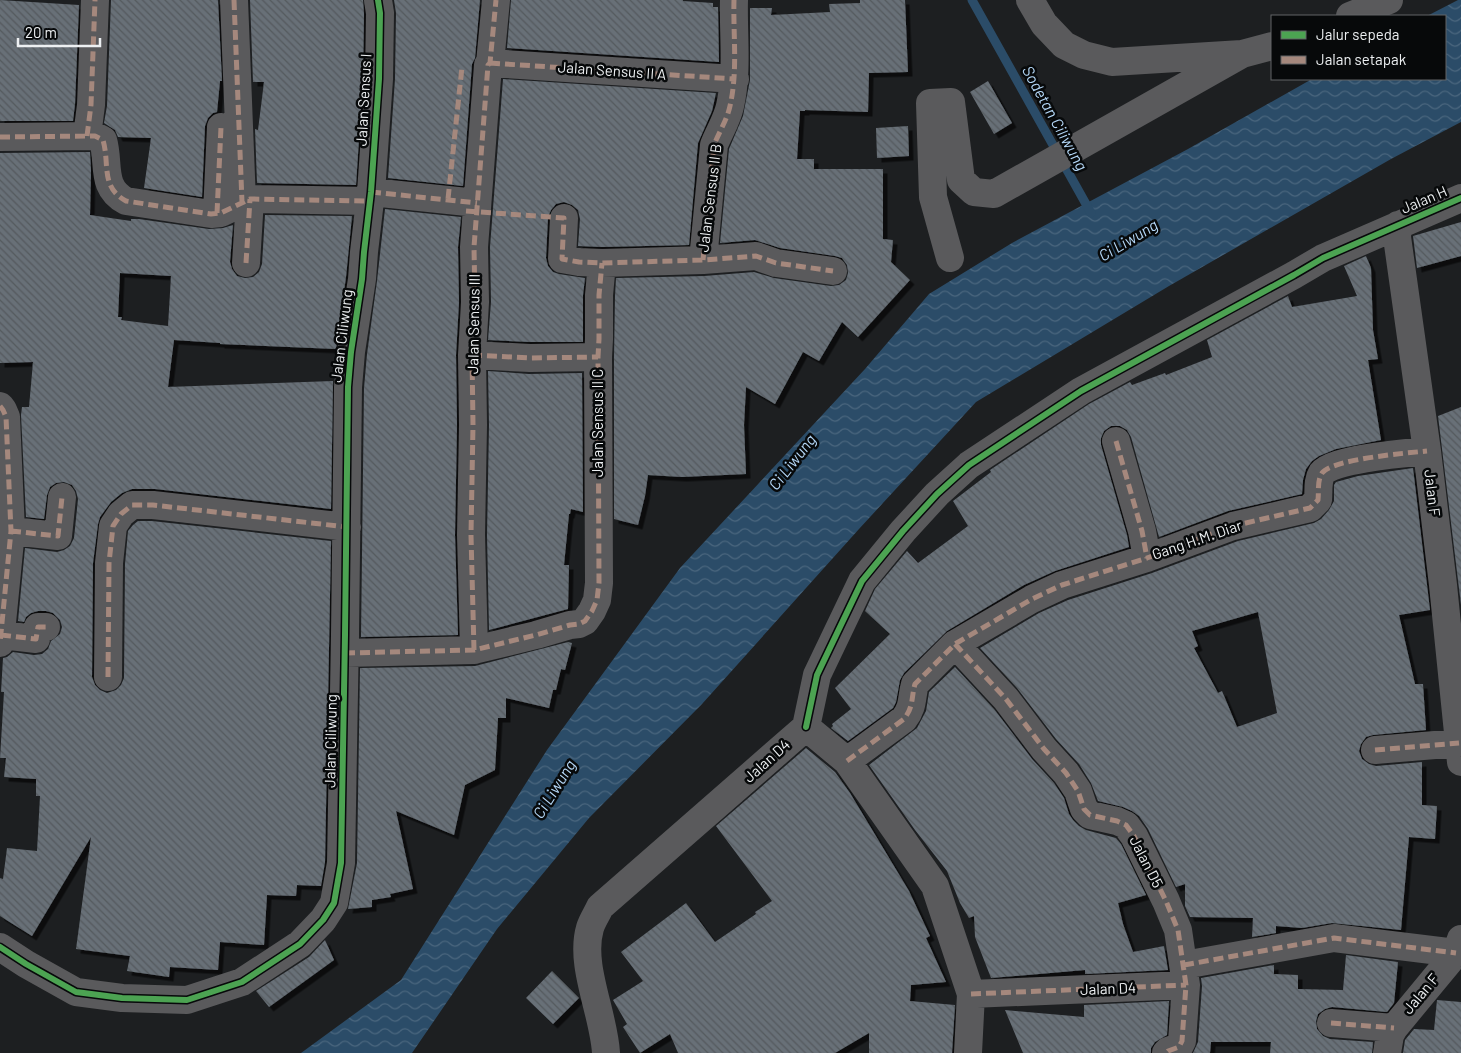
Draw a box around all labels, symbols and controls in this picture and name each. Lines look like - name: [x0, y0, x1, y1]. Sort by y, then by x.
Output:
- scale bar: [18, 15, 100, 47]
- legend: [1271, 15, 1446, 80]
- text: 20 m: [25, 23, 57, 41]
- text: Jalur sepeda: [1316, 25, 1400, 43]
- text: Jalan setapak: [1316, 50, 1407, 68]
- street label: Jalan Sensus I: [352, 53, 374, 147]
- street label: Jalan Sensus II A: [557, 57, 667, 83]
- water label: Sodetan Ciliwung: [1019, 62, 1092, 173]
- street label: Jalan Sensus II B: [693, 143, 725, 253]
- street label: Jalan H: [1398, 181, 1449, 217]
- water label: Ci Liwung: [1095, 215, 1161, 265]
- street label: Jalan Sensus III: [463, 274, 483, 374]
- street label: Jalan Ciliwung: [326, 288, 356, 383]
- street label: Jalan Sensus II C: [588, 369, 606, 477]
- water label: Ci Liwung: [764, 430, 819, 493]
- street label: Jalan F: [1421, 468, 1445, 518]
- street label: Gang H.M. Diar: [1149, 515, 1245, 563]
- street label: Jalan Ciliwung: [320, 694, 340, 788]
- street label: Jalan D4: [739, 735, 793, 786]
- water label: Ci Liwung: [528, 756, 579, 822]
- street label: Jalan D5: [1126, 833, 1168, 890]
- street label: Jalan F: [1398, 969, 1443, 1017]
- street label: Jalan D4: [1080, 978, 1136, 998]

